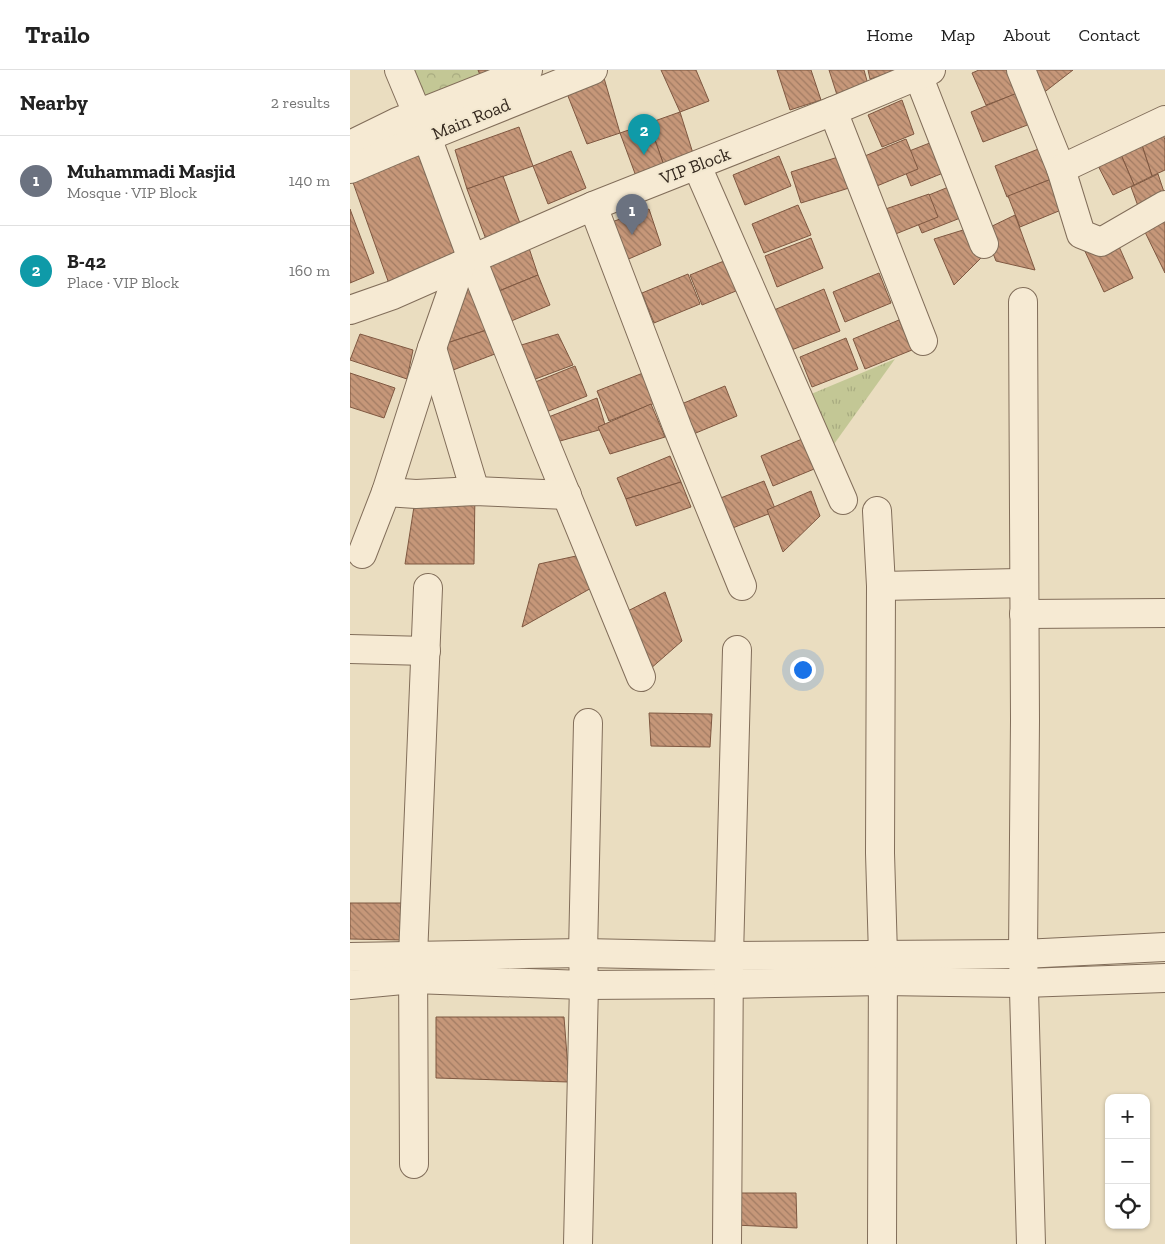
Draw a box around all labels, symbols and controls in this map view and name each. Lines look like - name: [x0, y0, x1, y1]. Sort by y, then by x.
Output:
- text: Trailo: [25, 20, 90, 49]
- text: Home: [866, 24, 913, 46]
- text: Map: [941, 24, 975, 46]
- text: About: [1003, 24, 1050, 46]
- text: Contact: [1078, 24, 1140, 46]
- text: Nearby: [20, 90, 88, 115]
- text: 2 results: [271, 93, 330, 112]
- street label: Main Road: [429, 93, 513, 145]
- pin: 2: [628, 114, 660, 155]
- street label: VIP Block: [656, 142, 734, 190]
- text: Muhammadi Masjid: [67, 160, 235, 183]
- text: 1: [33, 171, 39, 190]
- text: 140 m: [289, 171, 330, 190]
- text: Mosque · VIP Block: [67, 183, 197, 202]
- pin: 1: [616, 194, 648, 235]
- text: B-42: [67, 250, 106, 273]
- text: 2: [32, 261, 40, 280]
- text: 160 m: [289, 261, 330, 280]
- text: Place · VIP Block: [67, 273, 179, 292]
- your location: [790, 657, 816, 683]
- map controls: [1105, 1094, 1150, 1229]
- button: +: [1105, 1094, 1150, 1139]
- button: −: [1105, 1139, 1150, 1184]
- button: locate: [1105, 1184, 1150, 1229]

